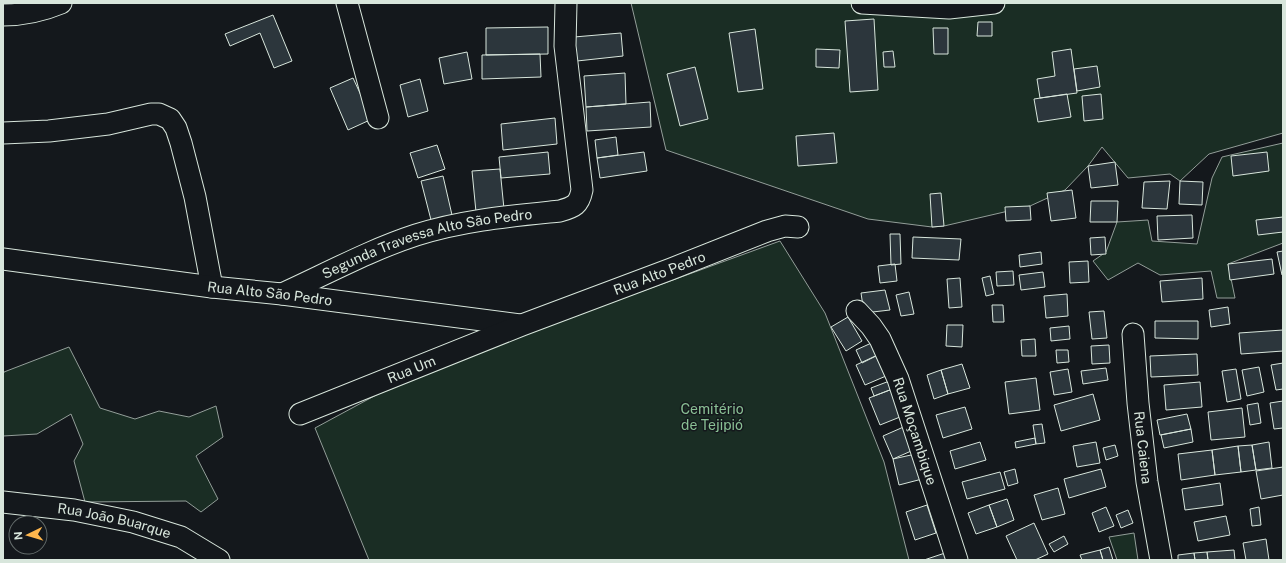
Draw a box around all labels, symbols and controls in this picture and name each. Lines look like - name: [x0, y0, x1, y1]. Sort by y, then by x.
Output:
- street label: Segunda Travessa Alto São Pedro: [319, 206, 533, 282]
- street label: Rua Alto Pedro: [611, 248, 708, 298]
- street label: Rua Alto São Pedro: [206, 278, 333, 308]
- street label: Rua Um: [385, 353, 438, 386]
- street label: Rua Moçambique: [890, 375, 940, 487]
- park label: Cemitério de Tejipió: [680, 401, 744, 433]
- street label: Rua Caiena: [1131, 410, 1155, 485]
- street label: Rua João Buarque: [57, 500, 173, 541]
- north arrow: [8, 515, 48, 555]
- text: N: [12, 531, 24, 541]

